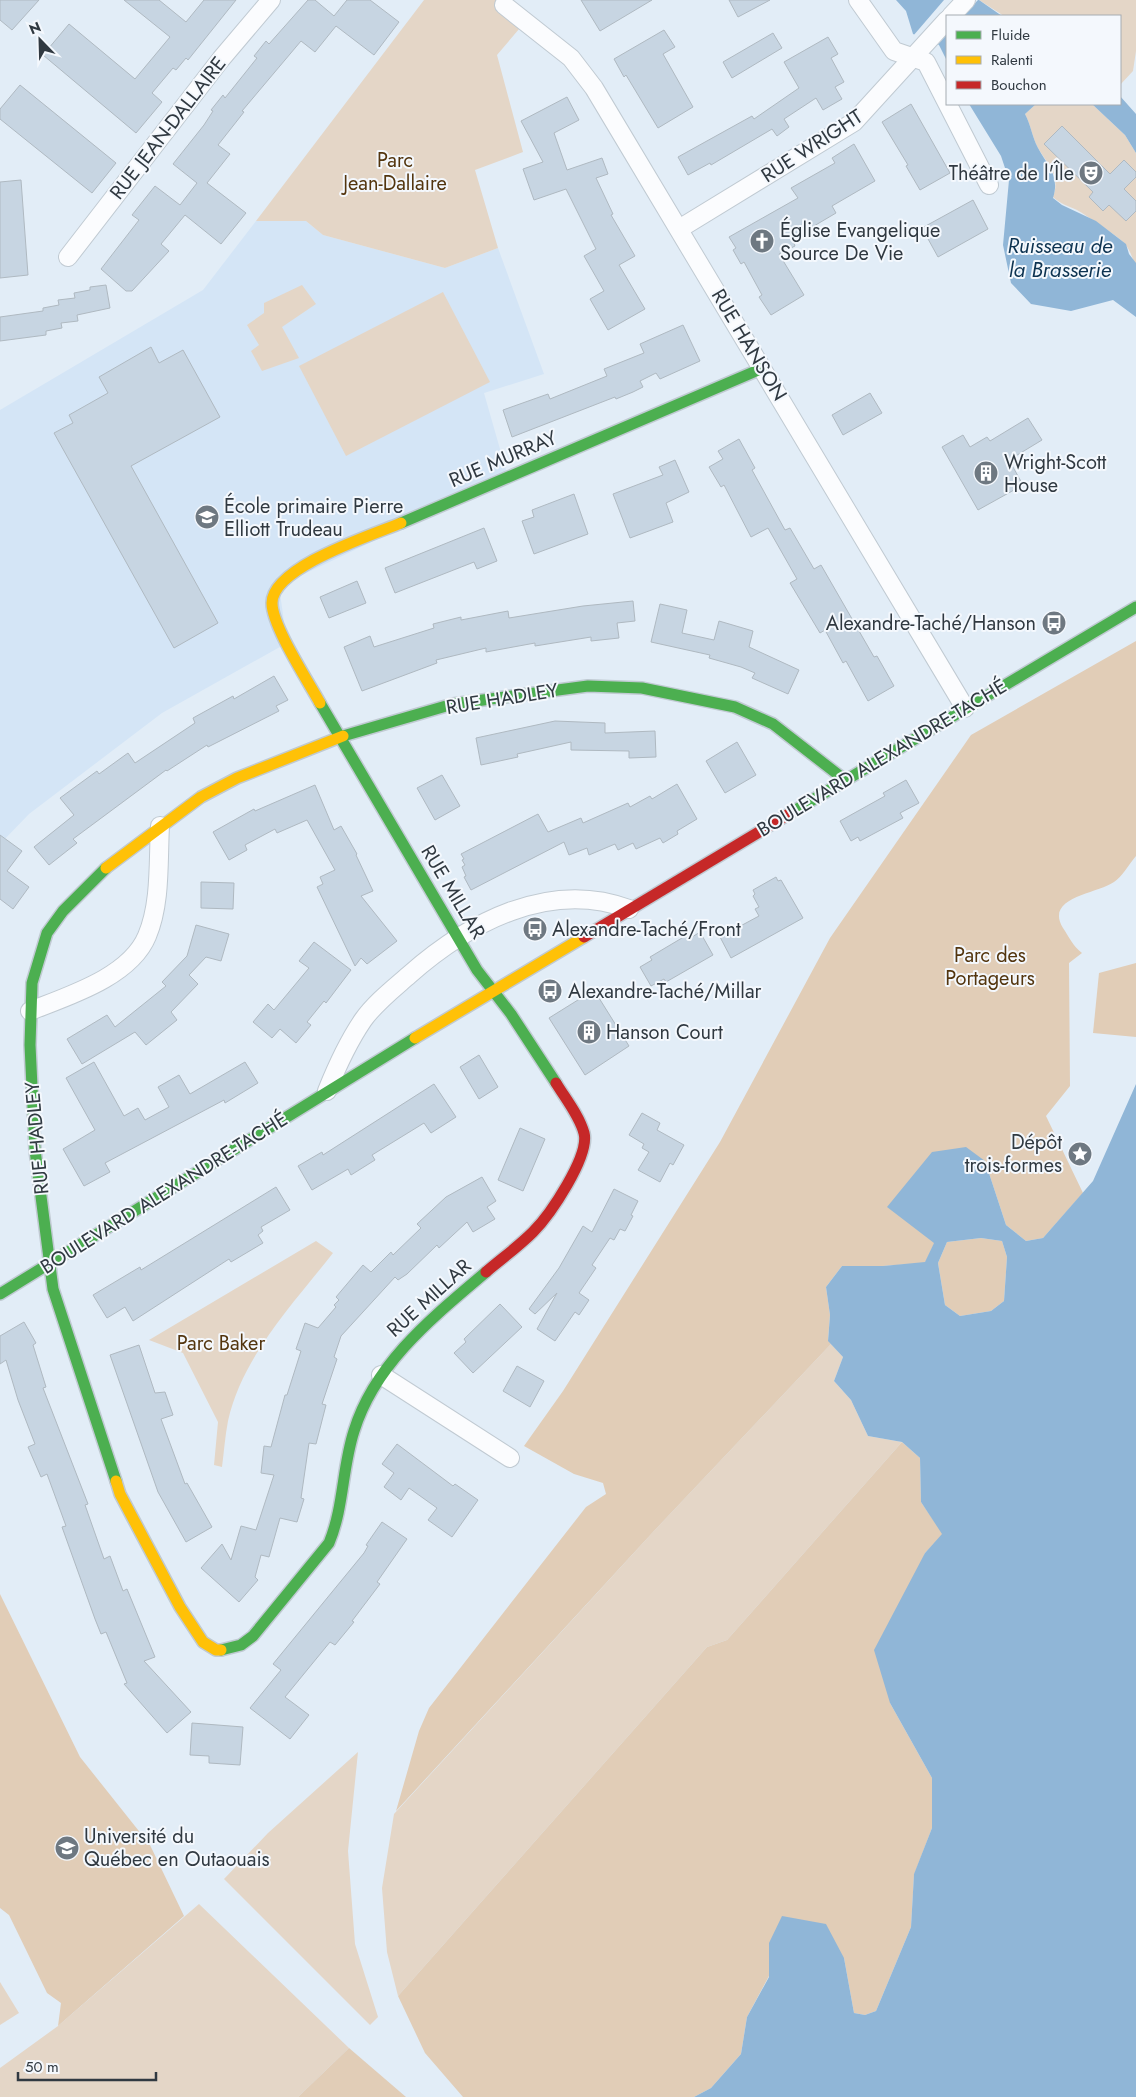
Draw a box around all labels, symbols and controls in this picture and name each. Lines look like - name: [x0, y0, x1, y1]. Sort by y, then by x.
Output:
- north arrow: [15, 15, 65, 65]
- legend: [946, 15, 1121, 105]
- text: N: [26, 17, 44, 39]
- text: Fluide: [991, 24, 1030, 46]
- text: Ralenti: [991, 49, 1033, 71]
- street label: RUE JEAN-DALLAIRE: [103, 50, 233, 206]
- text: Bouchon: [991, 74, 1047, 96]
- street label: RUE WRIGHT: [756, 102, 869, 190]
- park label: Parc Jean-Dallaire: [340, 146, 447, 198]
- place label: Théâtre de l'Île: [949, 159, 1074, 188]
- theatre icon: Théâtre de l'Île: [1078, 160, 1104, 186]
- place label: Église Evangelique Source De Vie: [780, 216, 940, 268]
- church icon: Église Evangelique Source De Vie: [749, 228, 775, 254]
- water label: Ruisseau de la Brasserie: [1007, 231, 1113, 285]
- street label: RUE HANSON: [704, 284, 794, 406]
- street label: RUE MURRAY: [444, 423, 562, 495]
- place label: Wright-Scott House: [1004, 448, 1107, 500]
- building icon: Wright-Scott House: [973, 460, 999, 486]
- place label: École primaire Pierre Elliott Trudeau: [224, 492, 403, 544]
- school or university icon: École primaire Pierre Elliott Trudeau: [194, 504, 220, 530]
- place label: Alexandre-Taché/Hanson: [826, 609, 1036, 638]
- bus stop icon: Alexandre-Taché/Hanson: [1041, 610, 1067, 636]
- street label: BOULEVARD ALEXANDRE-TACHÉ: [752, 672, 1012, 844]
- street label: RUE HADLEY: [444, 676, 561, 722]
- street label: RUE MILLAR: [414, 840, 492, 944]
- place label: Alexandre-Taché/Front: [552, 915, 741, 944]
- bus stop icon: Alexandre-Taché/Front: [522, 916, 548, 942]
- park label: Parc des Portageurs: [945, 941, 1035, 993]
- place label: Alexandre-Taché/Millar: [568, 977, 762, 1006]
- bus stop icon: Alexandre-Taché/Millar: [537, 978, 563, 1004]
- place label: Hanson Court: [606, 1018, 723, 1047]
- building icon: Hanson Court: [576, 1019, 602, 1045]
- street label: RUE HADLEY: [18, 1080, 56, 1196]
- street label: BOULEVARD ALEXANDRE-TACHÉ: [35, 1105, 293, 1281]
- place label: Dépôt trois-formes: [965, 1128, 1062, 1180]
- place icon: Dépôt trois-formes: [1067, 1141, 1093, 1167]
- street label: RUE MILLAR: [380, 1252, 478, 1344]
- park label: Parc Baker: [177, 1329, 265, 1358]
- place label: Université du Québec en Outaouais: [84, 1822, 270, 1874]
- school or university icon: Université du Québec en Outaouais: [54, 1835, 80, 1861]
- scale bar: [18, 2050, 155, 2082]
- text: 50 m: [25, 2056, 59, 2078]

